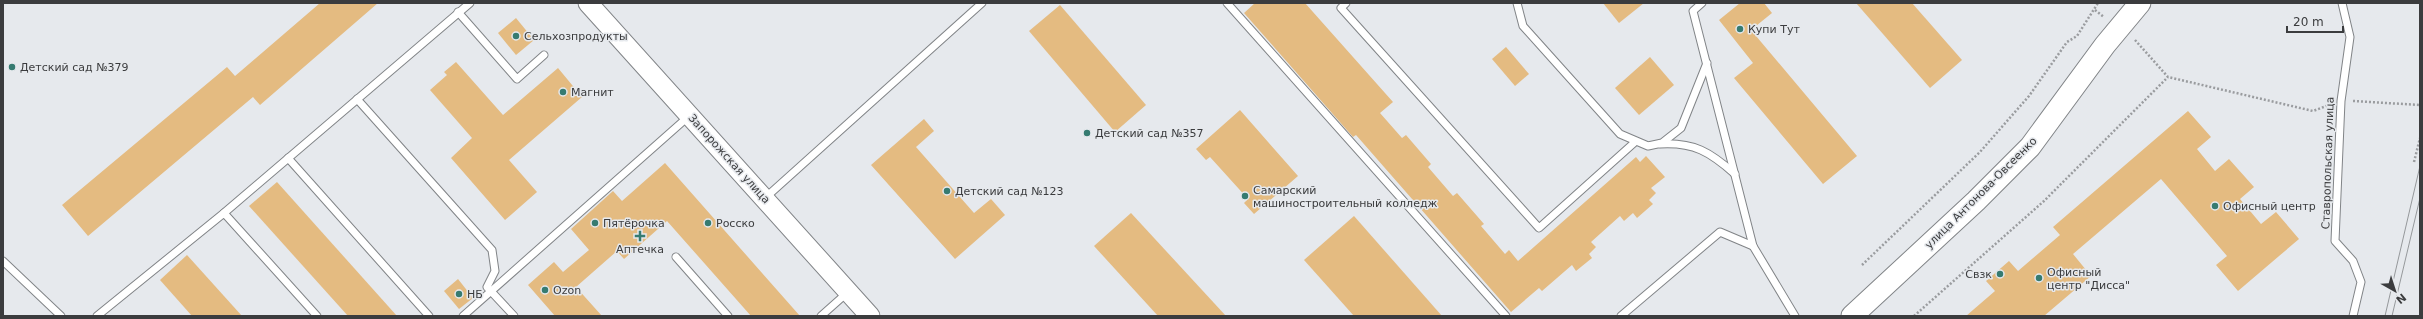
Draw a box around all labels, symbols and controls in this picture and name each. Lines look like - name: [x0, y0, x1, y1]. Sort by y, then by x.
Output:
- scale bar: [2287, 8, 2343, 34]
- text: 20 m: [2293, 15, 2324, 29]
- place label: Купи Тут: [1748, 23, 1800, 36]
- marker: Купи Тут: [1735, 24, 1745, 34]
- place label: Сельхозпродукты: [524, 30, 628, 43]
- marker: Сельхозпродукты: [511, 31, 521, 41]
- place label: Детский сад №379: [20, 61, 129, 74]
- marker: Детский сад №379: [7, 62, 17, 72]
- place label: Магнит: [571, 86, 614, 99]
- marker: Магнит: [558, 87, 568, 97]
- street label: Ставропольская улица: [2319, 96, 2337, 230]
- street label: Запорожская улица: [685, 112, 773, 206]
- place label: Детский сад №357: [1095, 127, 1204, 140]
- marker: Детский сад №357: [1082, 128, 1092, 138]
- street label: улица Антонова-Овсеенко: [1922, 134, 2040, 252]
- place label: Самарский машиностроительный колледж: [1253, 184, 1438, 210]
- place label: Детский сад №123: [955, 185, 1064, 198]
- marker: Детский сад №123: [942, 186, 952, 196]
- marker: Самарский машиностроительный колледж: [1240, 191, 1250, 201]
- place label: Офисный центр: [2223, 200, 2316, 213]
- marker: Офисный центр: [2210, 201, 2220, 211]
- place label: Пятёрочка: [603, 217, 665, 230]
- place label: Росско: [716, 217, 755, 230]
- marker: Пятёрочка: [590, 218, 600, 228]
- marker: Росско: [703, 218, 713, 228]
- marker: Аптечка: [635, 231, 645, 241]
- place label: Аптечка: [616, 243, 664, 256]
- place label: Офисный центр "Дисса": [2047, 266, 2130, 292]
- place label: Свзк: [1965, 268, 1992, 281]
- marker: Свзк: [1995, 269, 2005, 279]
- north arrow: [2375, 271, 2415, 311]
- marker: Офисный центр "Дисса": [2034, 273, 2044, 283]
- place label: Ozon: [553, 284, 581, 297]
- marker: Ozon: [540, 285, 550, 295]
- place label: НБ: [467, 288, 483, 301]
- marker: НБ: [454, 289, 464, 299]
- text: N: [2393, 290, 2409, 306]

